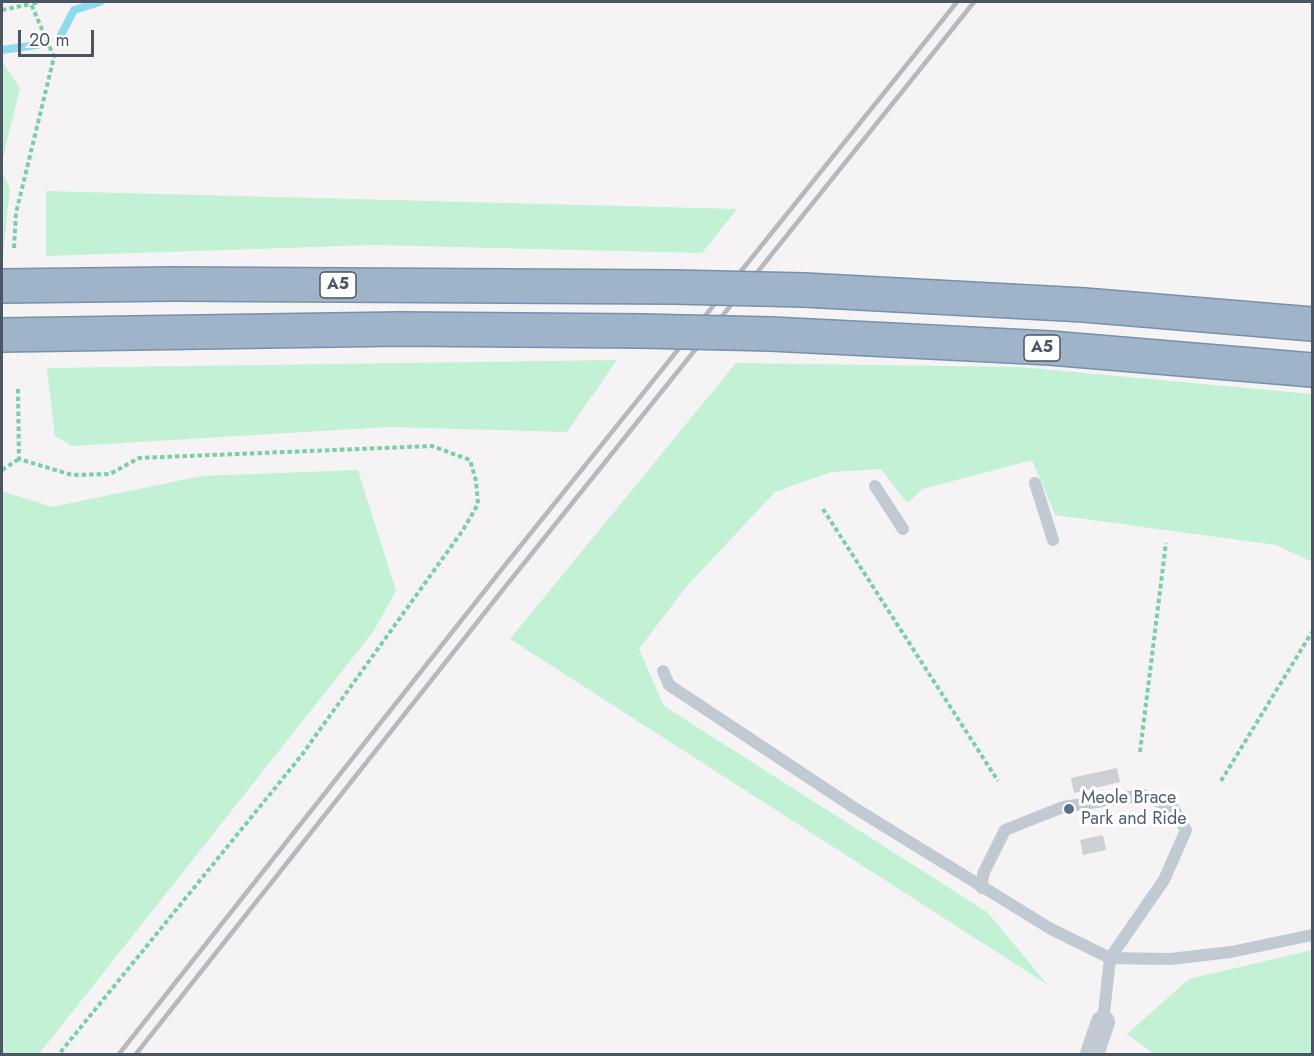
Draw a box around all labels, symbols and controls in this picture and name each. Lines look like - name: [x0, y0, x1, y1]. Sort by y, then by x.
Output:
- scale bar: [21, 18, 98, 56]
- text: 20 m: [29, 27, 69, 53]
- road number: A5: [320, 272, 356, 298]
- road number: A5: [1024, 335, 1060, 361]
- place label: Meole Brace Park and Ride: [1081, 788, 1187, 830]
- marker: Meole Brace Park and Ride: [1062, 802, 1076, 816]

